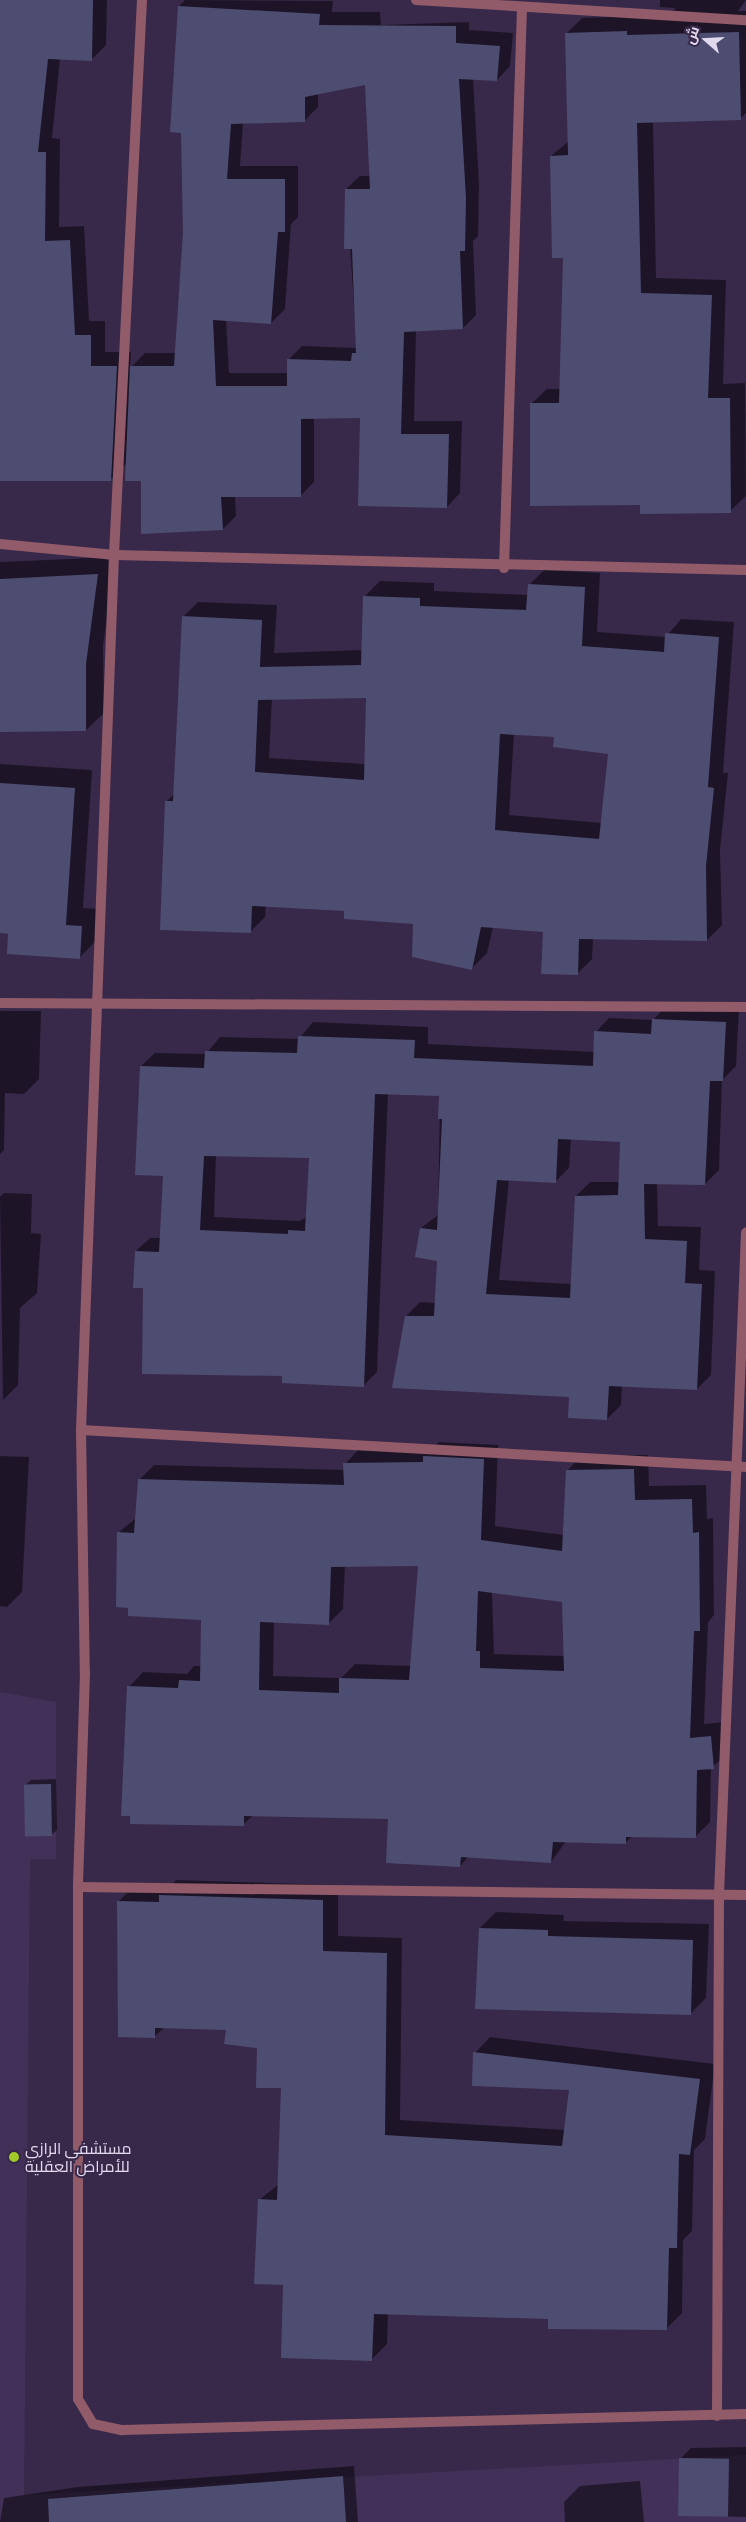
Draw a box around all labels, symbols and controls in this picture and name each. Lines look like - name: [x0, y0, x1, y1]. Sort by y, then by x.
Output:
- north arrow: [681, 15, 731, 65]
- text: ش: [680, 24, 702, 46]
- place label: مستشفي الرازي للأمراض العقلية: [25, 2138, 131, 2176]
- marker: مستشفي الرازي للأمراض العقلية: [7, 2150, 21, 2164]

